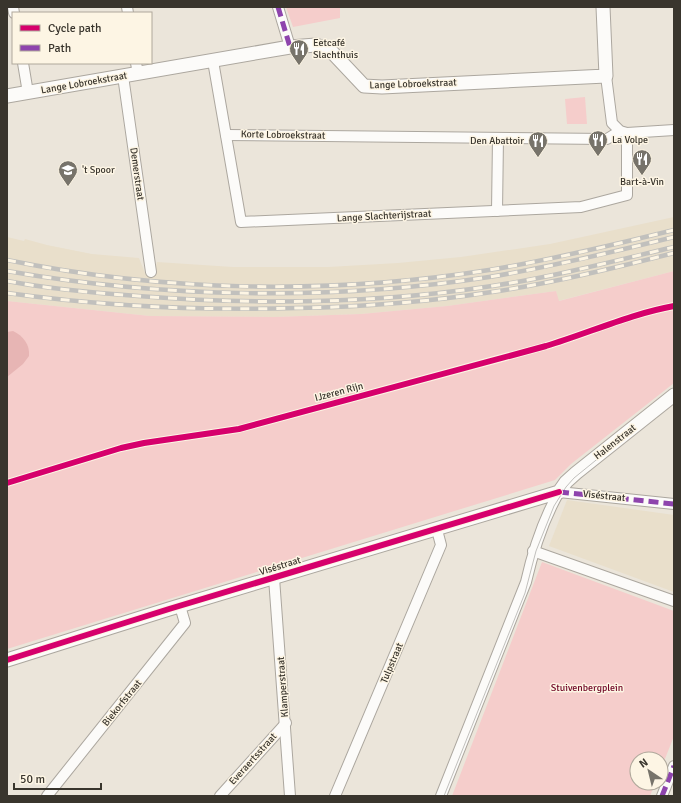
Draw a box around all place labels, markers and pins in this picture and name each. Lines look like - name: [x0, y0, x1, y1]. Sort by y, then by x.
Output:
- place label: Eetcafé Slachthuis: [313, 37, 359, 61]
- restaurant icon: Eetcafé Slachthuis: [288, 38, 310, 66]
- restaurant icon: La Volpe: [587, 129, 609, 157]
- restaurant icon: Den Abattoir: [527, 130, 549, 158]
- place label: La Volpe: [612, 134, 648, 146]
- place label: Den Abattoir: [470, 135, 524, 147]
- restaurant icon: Bart-à-Vin: [631, 148, 653, 176]
- school or university icon: 't Spoor: [57, 159, 79, 187]
- place label: 't Spoor: [82, 164, 115, 176]
- place label: Bart-à-Vin: [620, 176, 664, 188]

